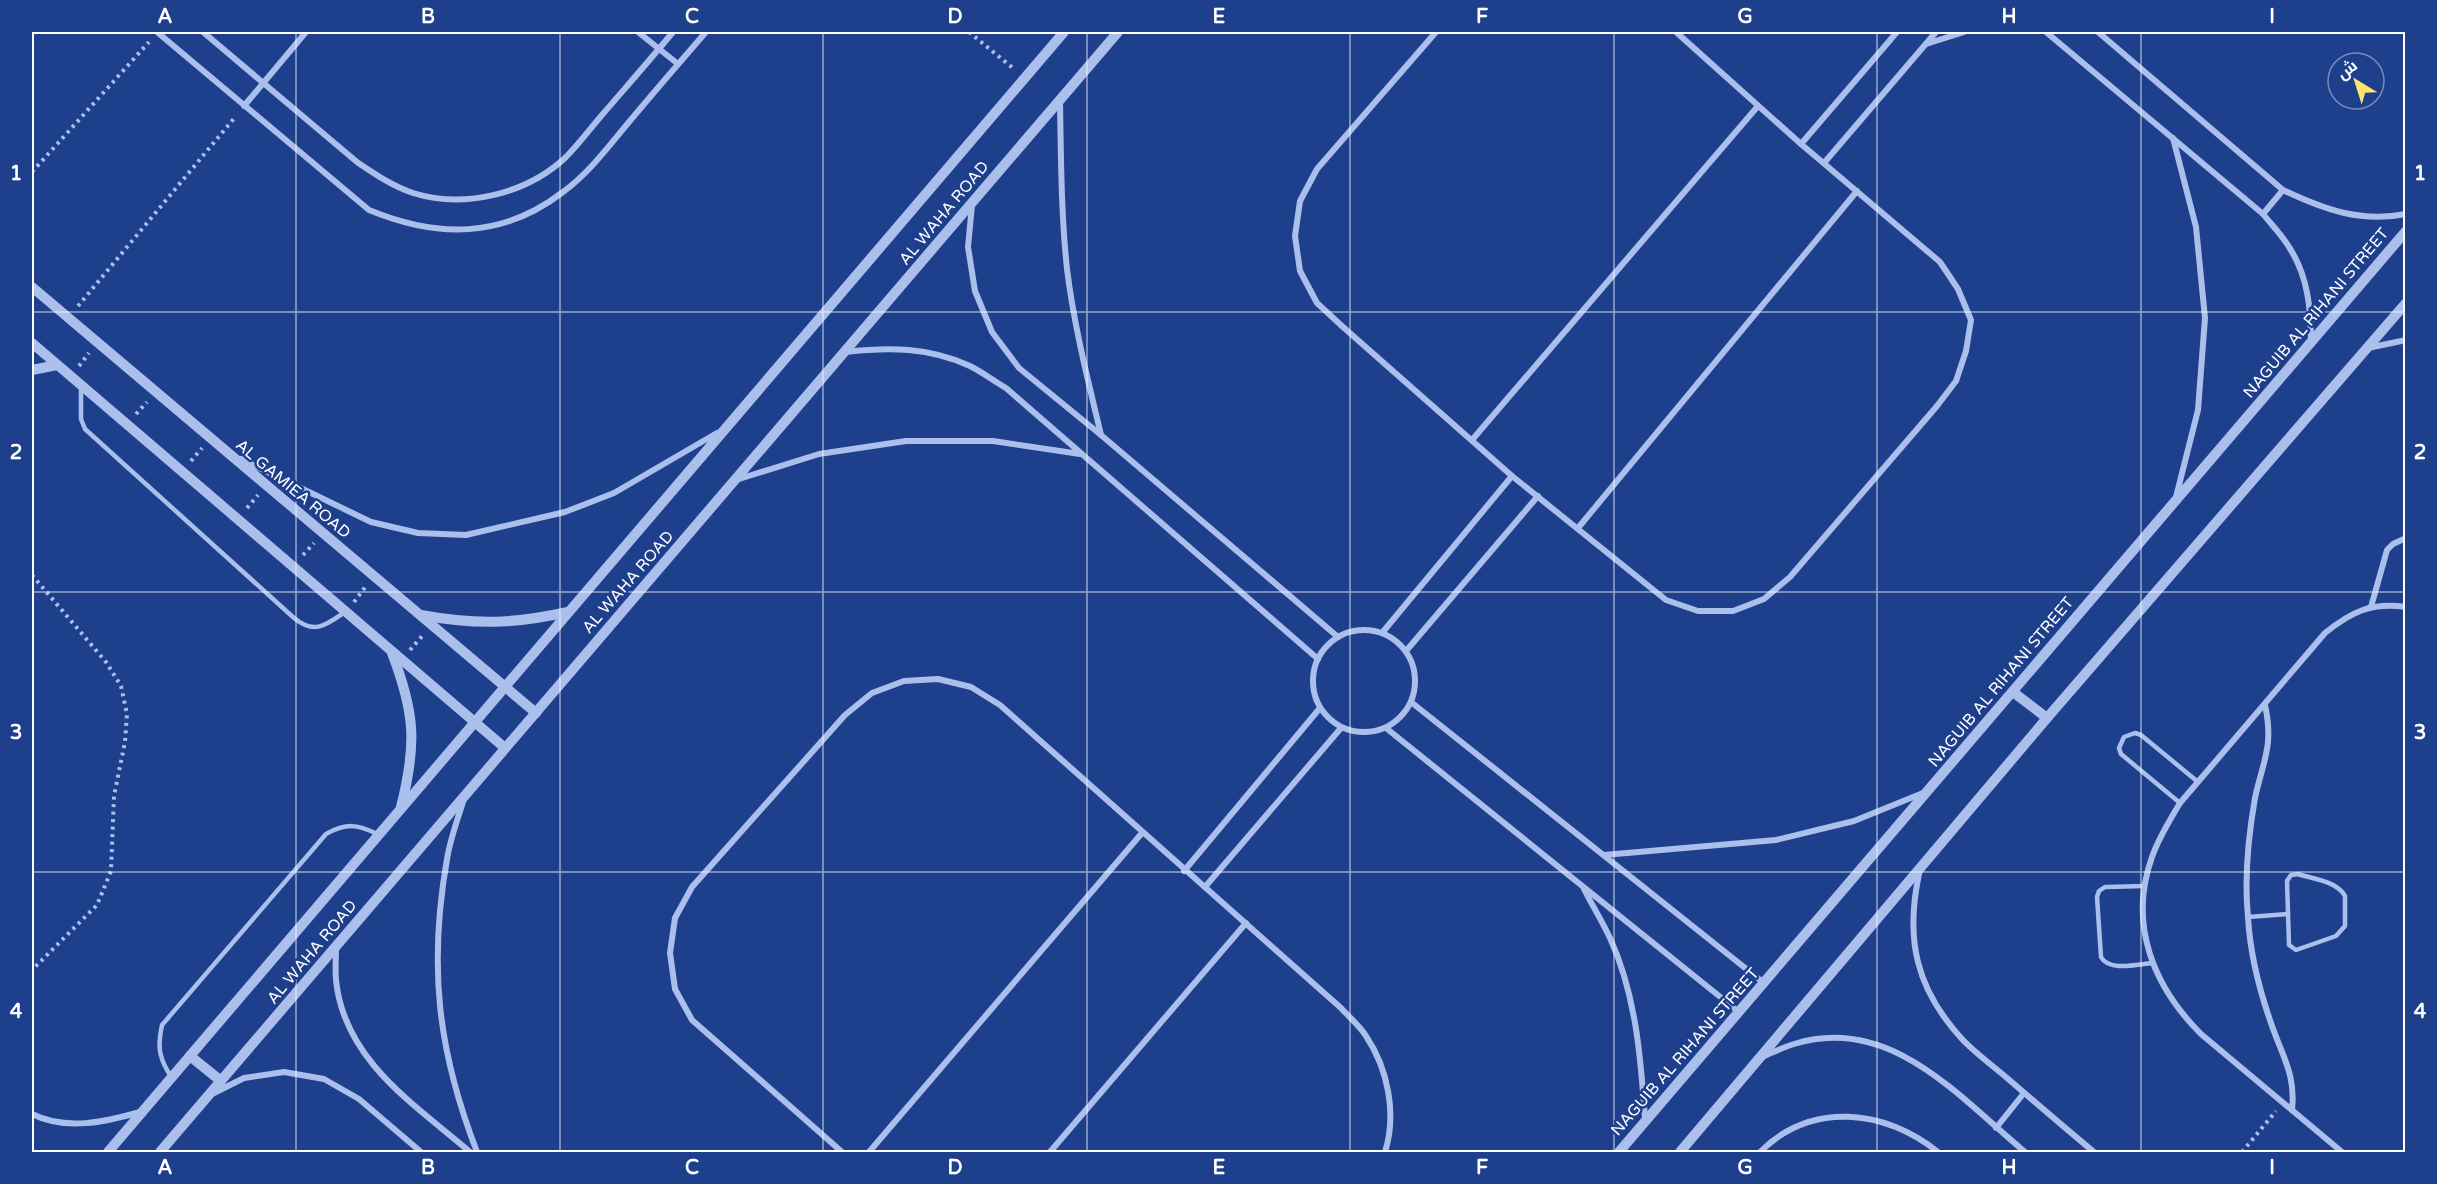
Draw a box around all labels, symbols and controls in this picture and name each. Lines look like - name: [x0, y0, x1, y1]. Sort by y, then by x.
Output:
- text: A: [158, 5, 173, 29]
- text: B: [421, 5, 435, 29]
- text: C: [685, 5, 699, 29]
- text: D: [947, 5, 963, 29]
- text: E: [1213, 5, 1226, 29]
- text: F: [1476, 5, 1488, 29]
- text: G: [1737, 5, 1753, 29]
- text: H: [2001, 5, 2017, 29]
- text: I: [2269, 5, 2275, 29]
- north arrow: [2326, 51, 2386, 111]
- text: ش: [2333, 56, 2362, 84]
- street label: AL WAHA ROAD: [895, 157, 993, 269]
- text: 1: [10, 162, 22, 186]
- text: 1: [2414, 162, 2426, 186]
- street label: NAGUIB AL RIHANI STREET: [2239, 224, 2393, 402]
- street label: AL GAMIEA ROAD: [232, 435, 354, 543]
- text: 2: [10, 441, 22, 465]
- text: 2: [2414, 441, 2426, 465]
- street label: AL WAHA ROAD: [578, 526, 678, 638]
- street label: NAGUIB AL RIHANI STREET: [1924, 593, 2078, 771]
- text: 3: [10, 721, 22, 745]
- text: 3: [2414, 721, 2426, 745]
- street label: AL WAHA ROAD: [263, 896, 361, 1008]
- street label: NAGUIB AL RIHANI STREET: [1607, 964, 1764, 1140]
- text: 4: [10, 1000, 23, 1024]
- text: 4: [2414, 1000, 2427, 1024]
- text: A: [158, 1156, 173, 1180]
- text: B: [421, 1156, 435, 1180]
- text: C: [685, 1156, 699, 1180]
- text: D: [947, 1156, 963, 1180]
- text: E: [1213, 1156, 1226, 1180]
- text: F: [1476, 1156, 1488, 1180]
- text: G: [1737, 1156, 1753, 1180]
- text: H: [2001, 1156, 2017, 1180]
- text: I: [2269, 1156, 2275, 1180]

